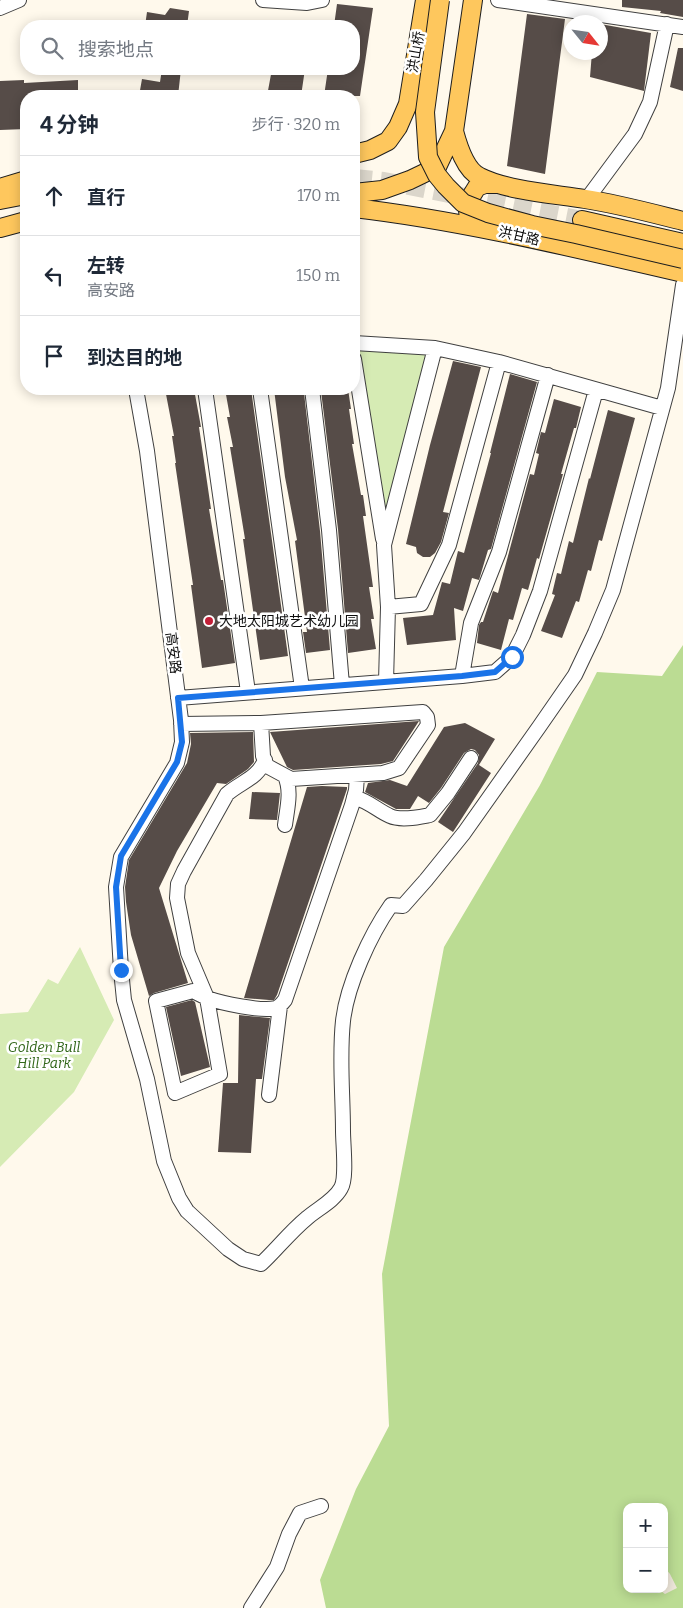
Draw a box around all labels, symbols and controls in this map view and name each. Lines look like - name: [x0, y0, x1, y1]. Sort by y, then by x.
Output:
- north arrow: [563, 15, 608, 60]
- search box: [20, 20, 360, 75]
- street label: 洪山桥: [404, 30, 428, 74]
- icon: search: [38, 34, 66, 62]
- text: 搜索地点: [78, 38, 154, 61]
- text: 4 分钟: [40, 112, 99, 138]
- text: 步行 · 320 m: [252, 115, 340, 134]
- icon: ahead: [40, 182, 68, 210]
- text: 直行: [87, 186, 125, 209]
- text: 170 m: [297, 186, 340, 205]
- street label: 洪甘路: [497, 223, 541, 249]
- text: 左转: [87, 254, 125, 277]
- icon: left: [40, 262, 68, 290]
- text: 150 m: [296, 266, 340, 285]
- text: 高安路: [87, 281, 135, 300]
- icon: arrive: [40, 342, 68, 370]
- text: 到达目的地: [87, 346, 182, 369]
- place label: 大地太阳城艺术幼儿园: [219, 613, 359, 630]
- marker: 大地太阳城艺术幼儿园: [203, 615, 215, 627]
- street label: 高安路: [162, 631, 184, 675]
- route start: [501, 646, 524, 669]
- route end: [110, 959, 133, 982]
- park label: Golden Bull Hill Park: [8, 1039, 81, 1072]
- map controls: [623, 1503, 668, 1593]
- button: +: [623, 1503, 668, 1548]
- button: −: [623, 1548, 668, 1593]

